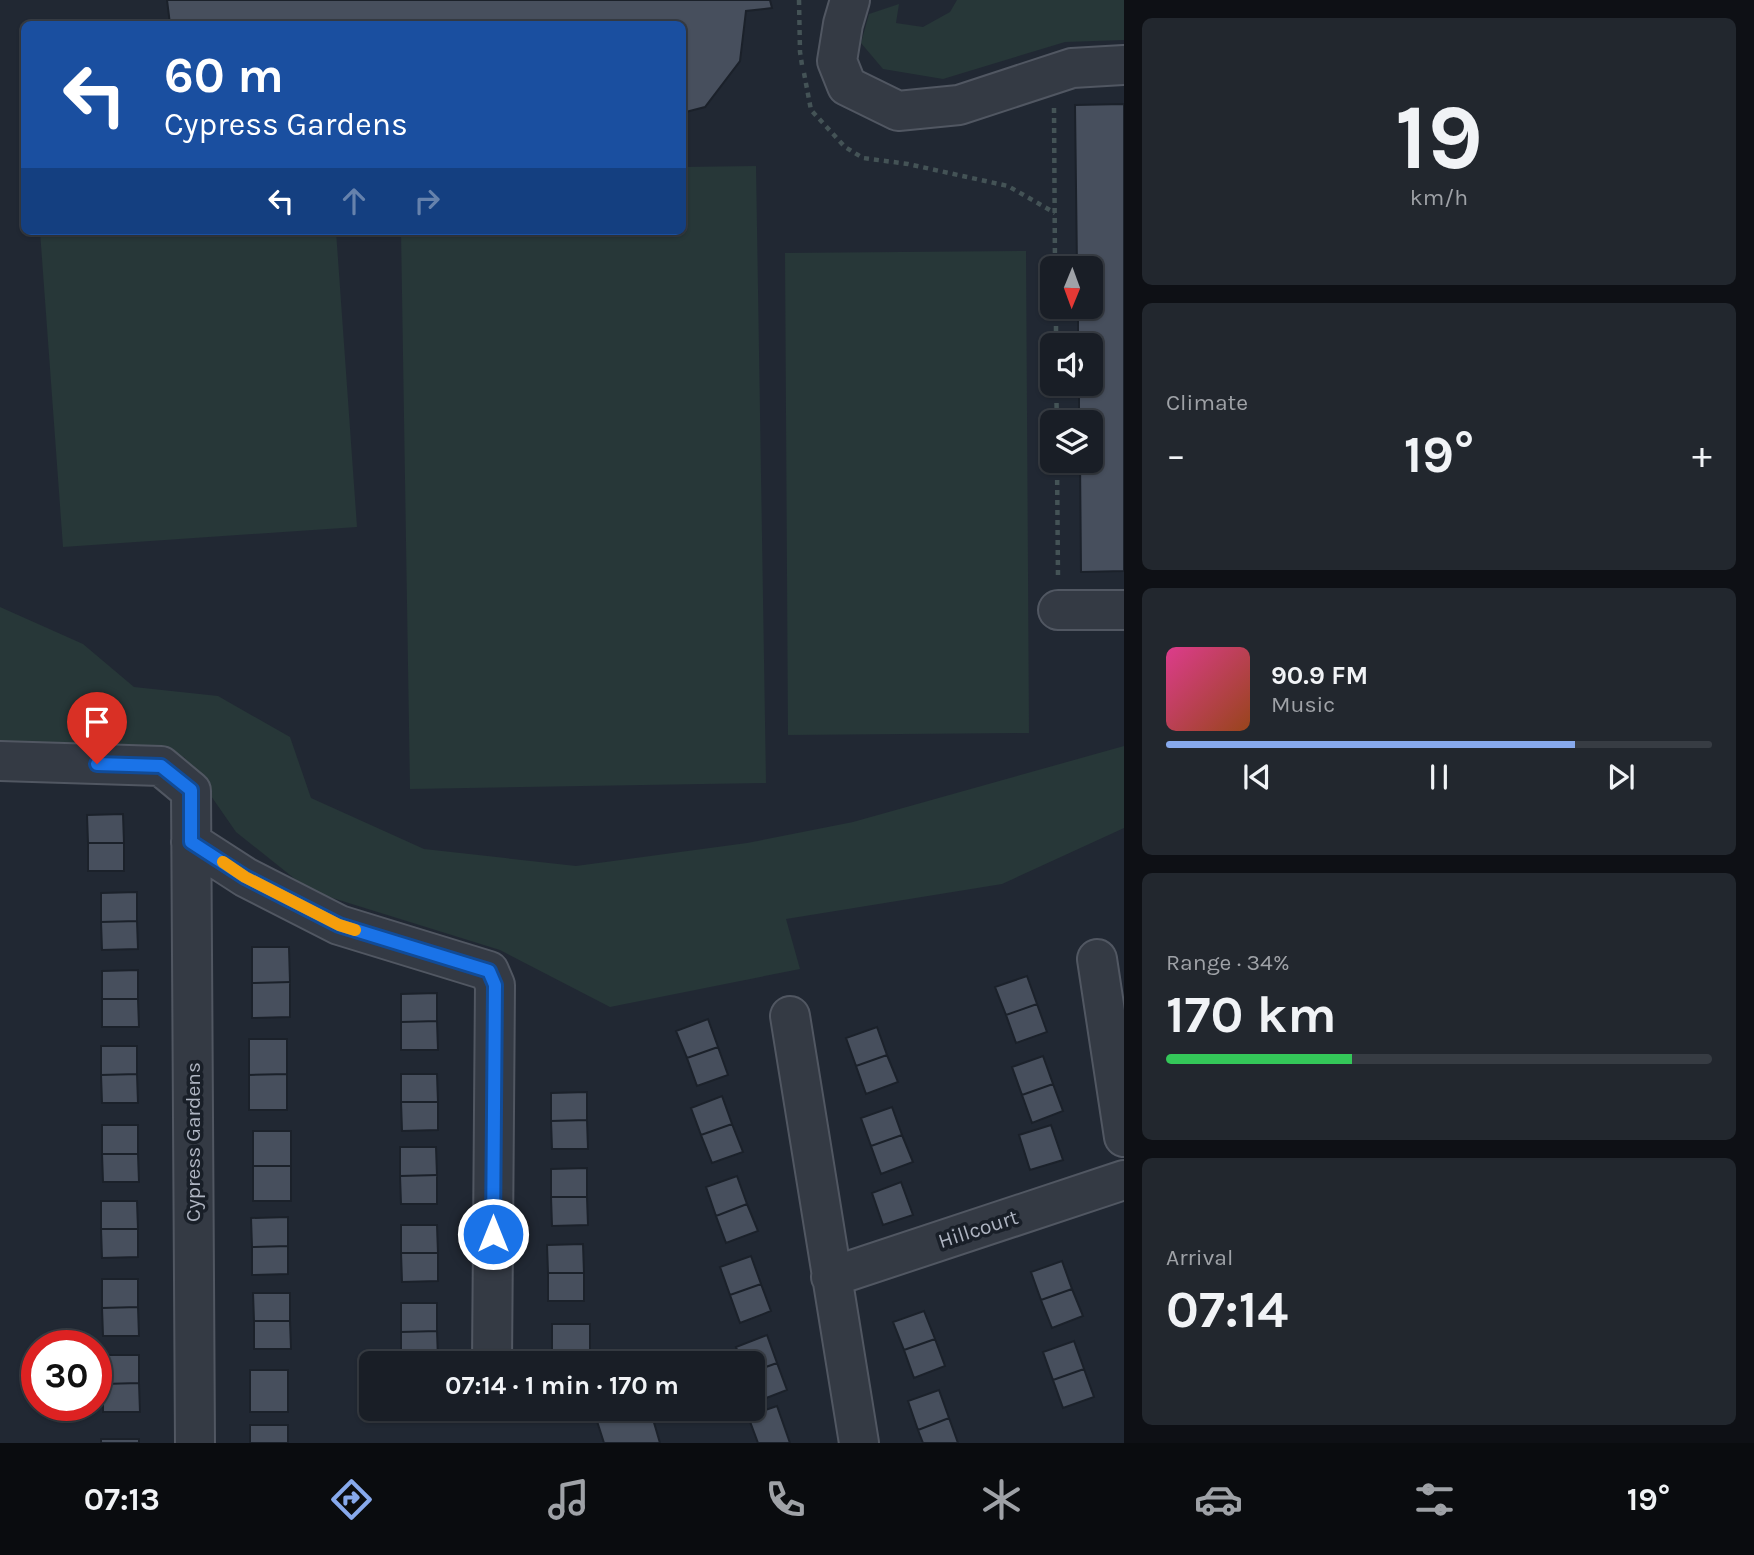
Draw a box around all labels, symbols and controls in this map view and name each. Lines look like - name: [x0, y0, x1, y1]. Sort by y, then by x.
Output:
- text: 60 m: [164, 47, 284, 104]
- icon: left: [49, 49, 140, 140]
- text: 19: [1395, 85, 1483, 191]
- text: Cypress Gardens: [164, 106, 408, 143]
- icon: left: [262, 182, 300, 220]
- icon: ahead: [335, 182, 373, 220]
- icon: right: [408, 182, 446, 220]
- text: km/h: [1410, 184, 1468, 211]
- north arrow: [1040, 256, 1102, 318]
- map controls: [1040, 256, 1103, 473]
- button: sound: [1040, 333, 1103, 396]
- text: Climate: [1166, 389, 1248, 416]
- button: layers: [1040, 410, 1103, 473]
- text: 19°: [1404, 424, 1474, 485]
- text: −: [1166, 433, 1186, 478]
- text: +: [1692, 433, 1712, 478]
- text: 90.9 FM: [1271, 660, 1368, 691]
- text: Music: [1271, 691, 1335, 718]
- pin: [67, 692, 127, 764]
- icon: arrive: [78, 703, 116, 741]
- icon: previous: [1238, 758, 1276, 796]
- icon: pause: [1420, 758, 1458, 796]
- icon: next: [1602, 758, 1640, 796]
- text: Range · 34%: [1166, 949, 1290, 976]
- text: 170 km: [1166, 984, 1337, 1045]
- street label: Cypress Gardens: [181, 1062, 205, 1222]
- position arrow: [456, 1197, 530, 1271]
- street label: Hillcourt: [935, 1205, 1021, 1253]
- text: Arrival: [1166, 1244, 1233, 1271]
- text: 07:14: [1166, 1279, 1288, 1340]
- speed limit sign: 30: [21, 1330, 112, 1421]
- text: 07:14 · 1 min · 170 m: [445, 1370, 679, 1401]
- icon: directions: [327, 1475, 376, 1524]
- icon: music: [544, 1475, 593, 1524]
- icon: phone: [761, 1475, 810, 1524]
- icon: climate: [977, 1475, 1026, 1524]
- icon: car: [1194, 1475, 1243, 1524]
- icon: filters: [1410, 1475, 1459, 1524]
- text: 07:13: [84, 1481, 160, 1518]
- text: 19°: [1627, 1481, 1670, 1518]

